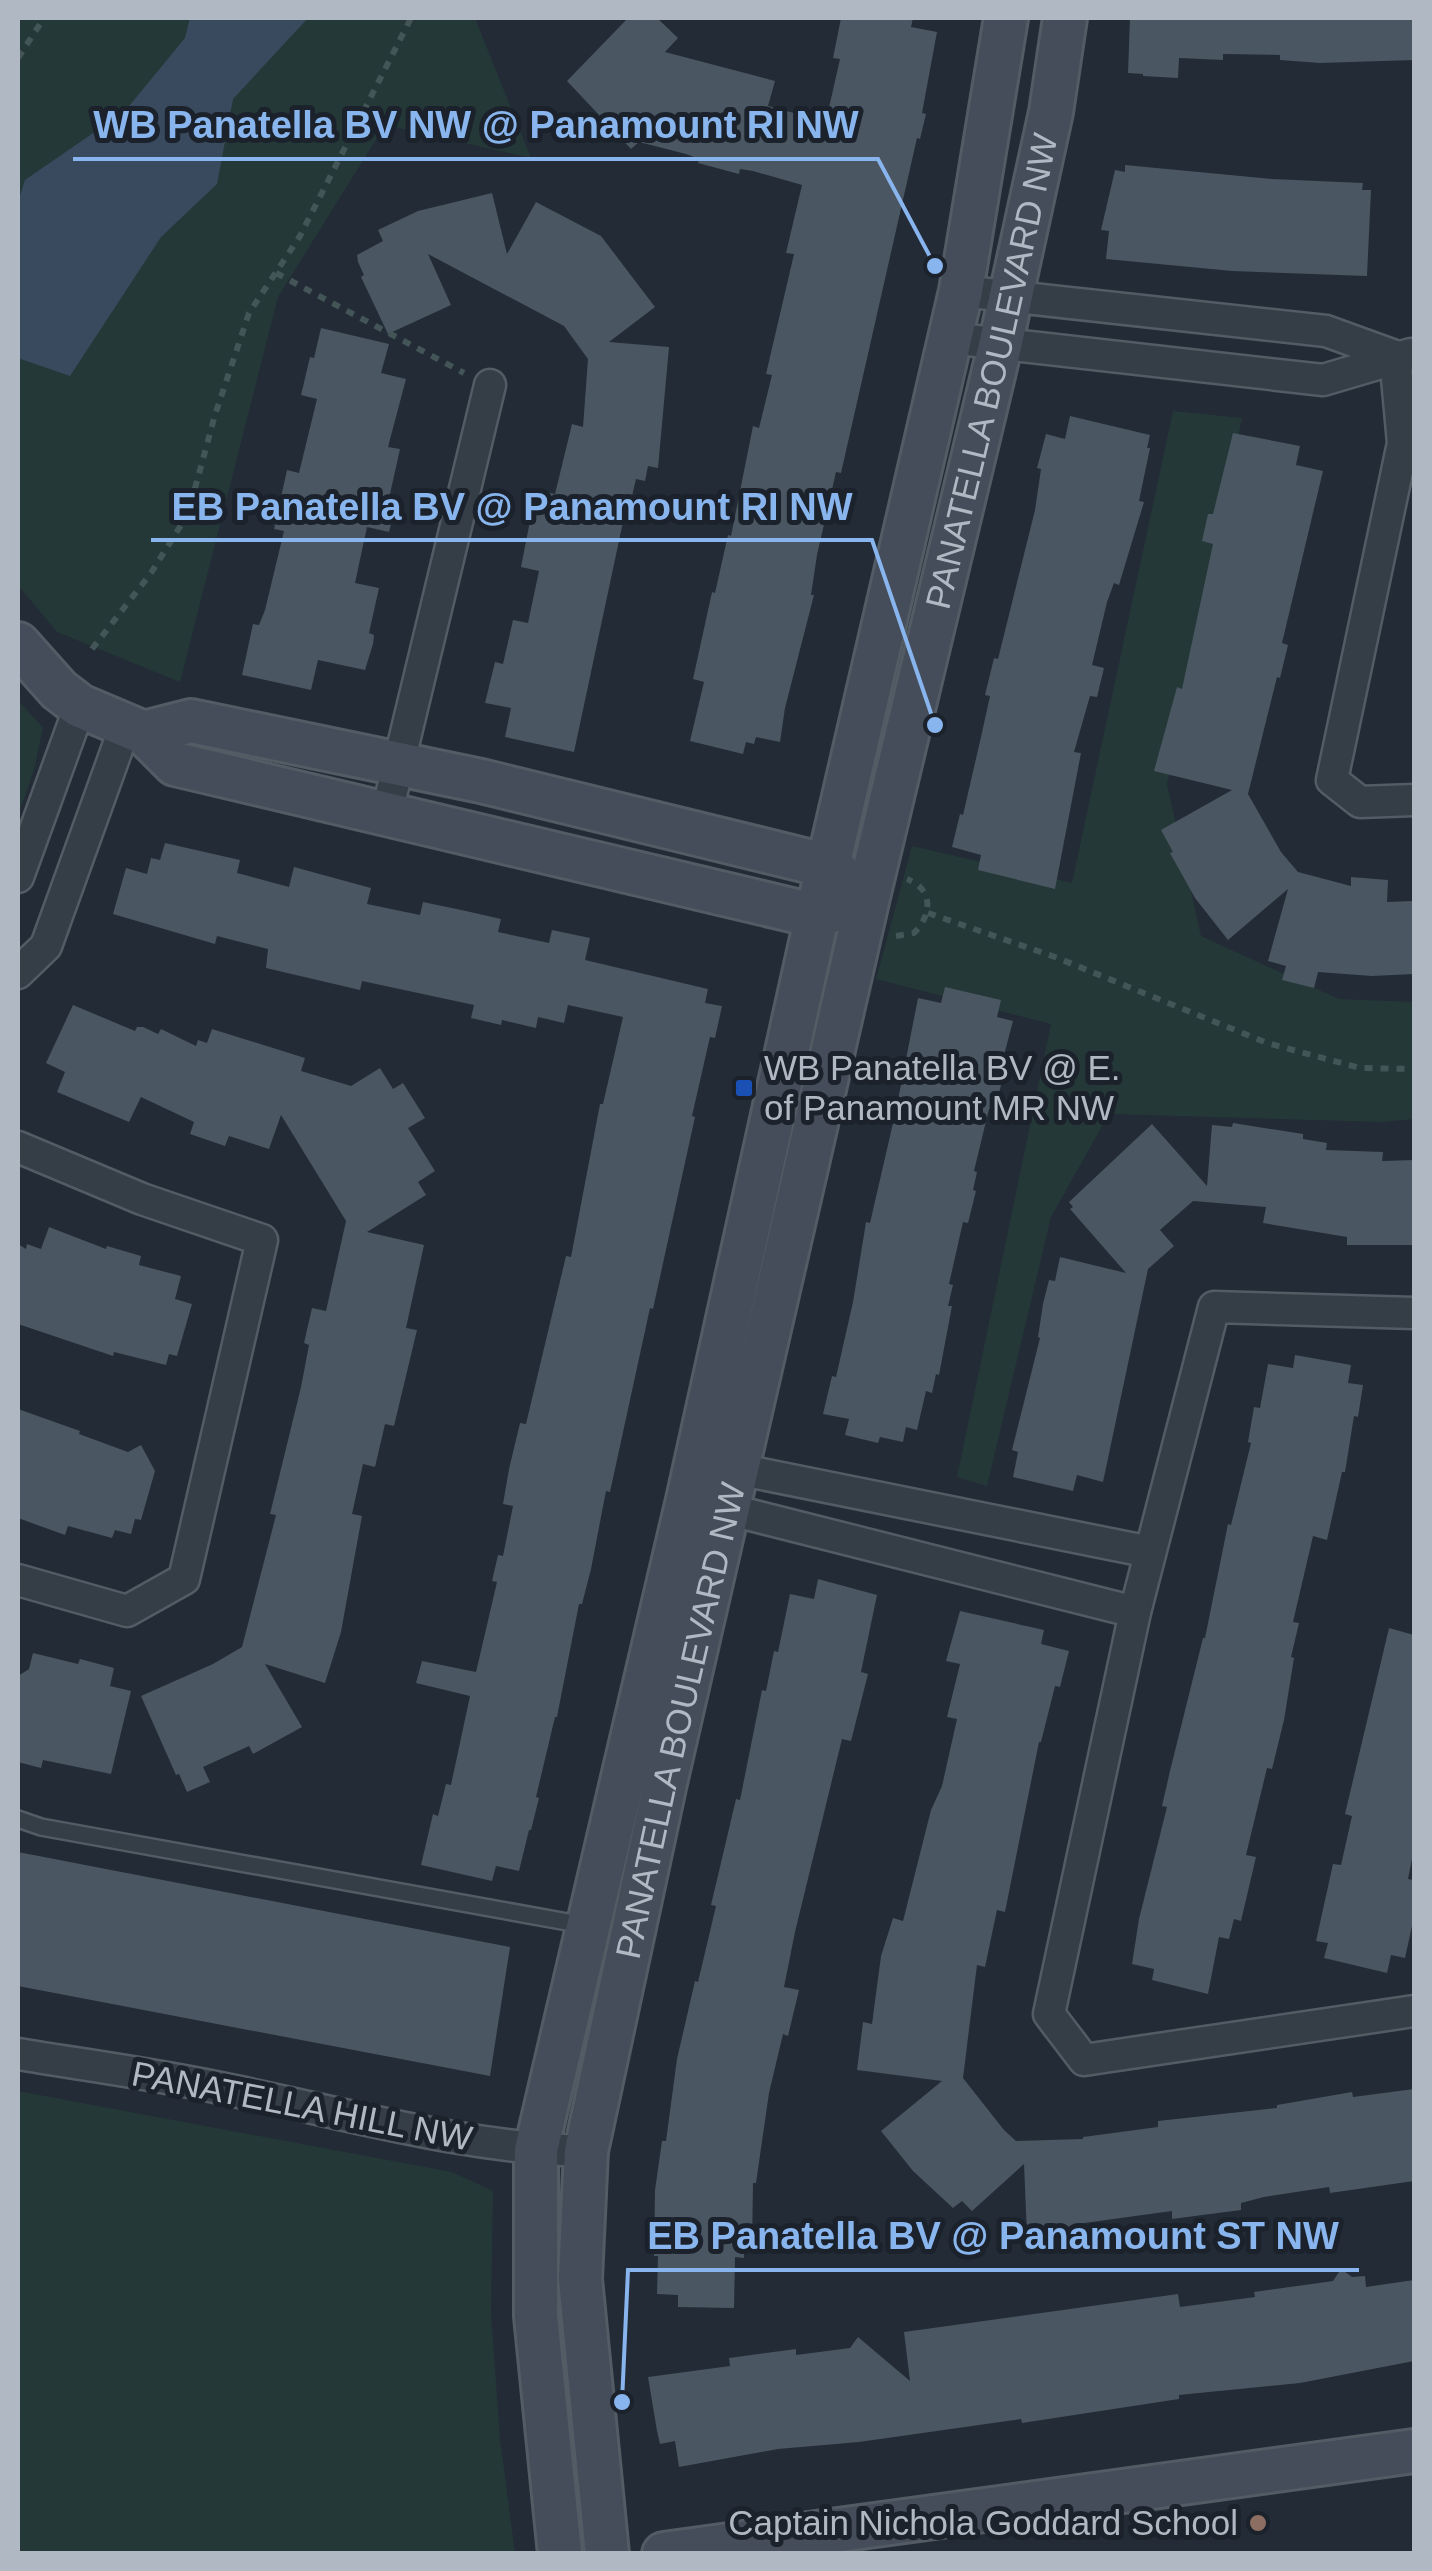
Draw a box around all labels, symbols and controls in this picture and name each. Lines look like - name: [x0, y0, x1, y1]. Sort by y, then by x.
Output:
- callout: WB Panatella BV NW @ Panamount RI NW: [73, 91, 878, 159]
- text: WB Panatella BV NW @ Panamount RI NW: [93, 104, 859, 146]
- street label: PANATELLA BOULEVARD NW: [918, 130, 1065, 613]
- callout: EB Panatella BV @ Panamount RI NW: [151, 472, 872, 540]
- text: EB Panatella BV @ Panamount RI NW: [171, 486, 853, 528]
- place label: WB Panatella BV @ E. of Panamount MR NW: [764, 1048, 1121, 1127]
- marker: WB Panatella BV @ E. of Panamount MR NW: [733, 1077, 755, 1099]
- street label: PANATELLA BOULEVARD NW: [608, 1479, 752, 1962]
- street label: PANATELLA HILL NW: [129, 2053, 475, 2158]
- callout: EB Panatella BV @ Panamount ST NW: [628, 2202, 1359, 2270]
- text: EB Panatella BV @ Panamount ST NW: [647, 2215, 1339, 2257]
- place label: Captain Nichola Goddard School: [728, 2503, 1238, 2542]
- marker: Captain Nichola Goddard School: [1247, 2512, 1269, 2534]

